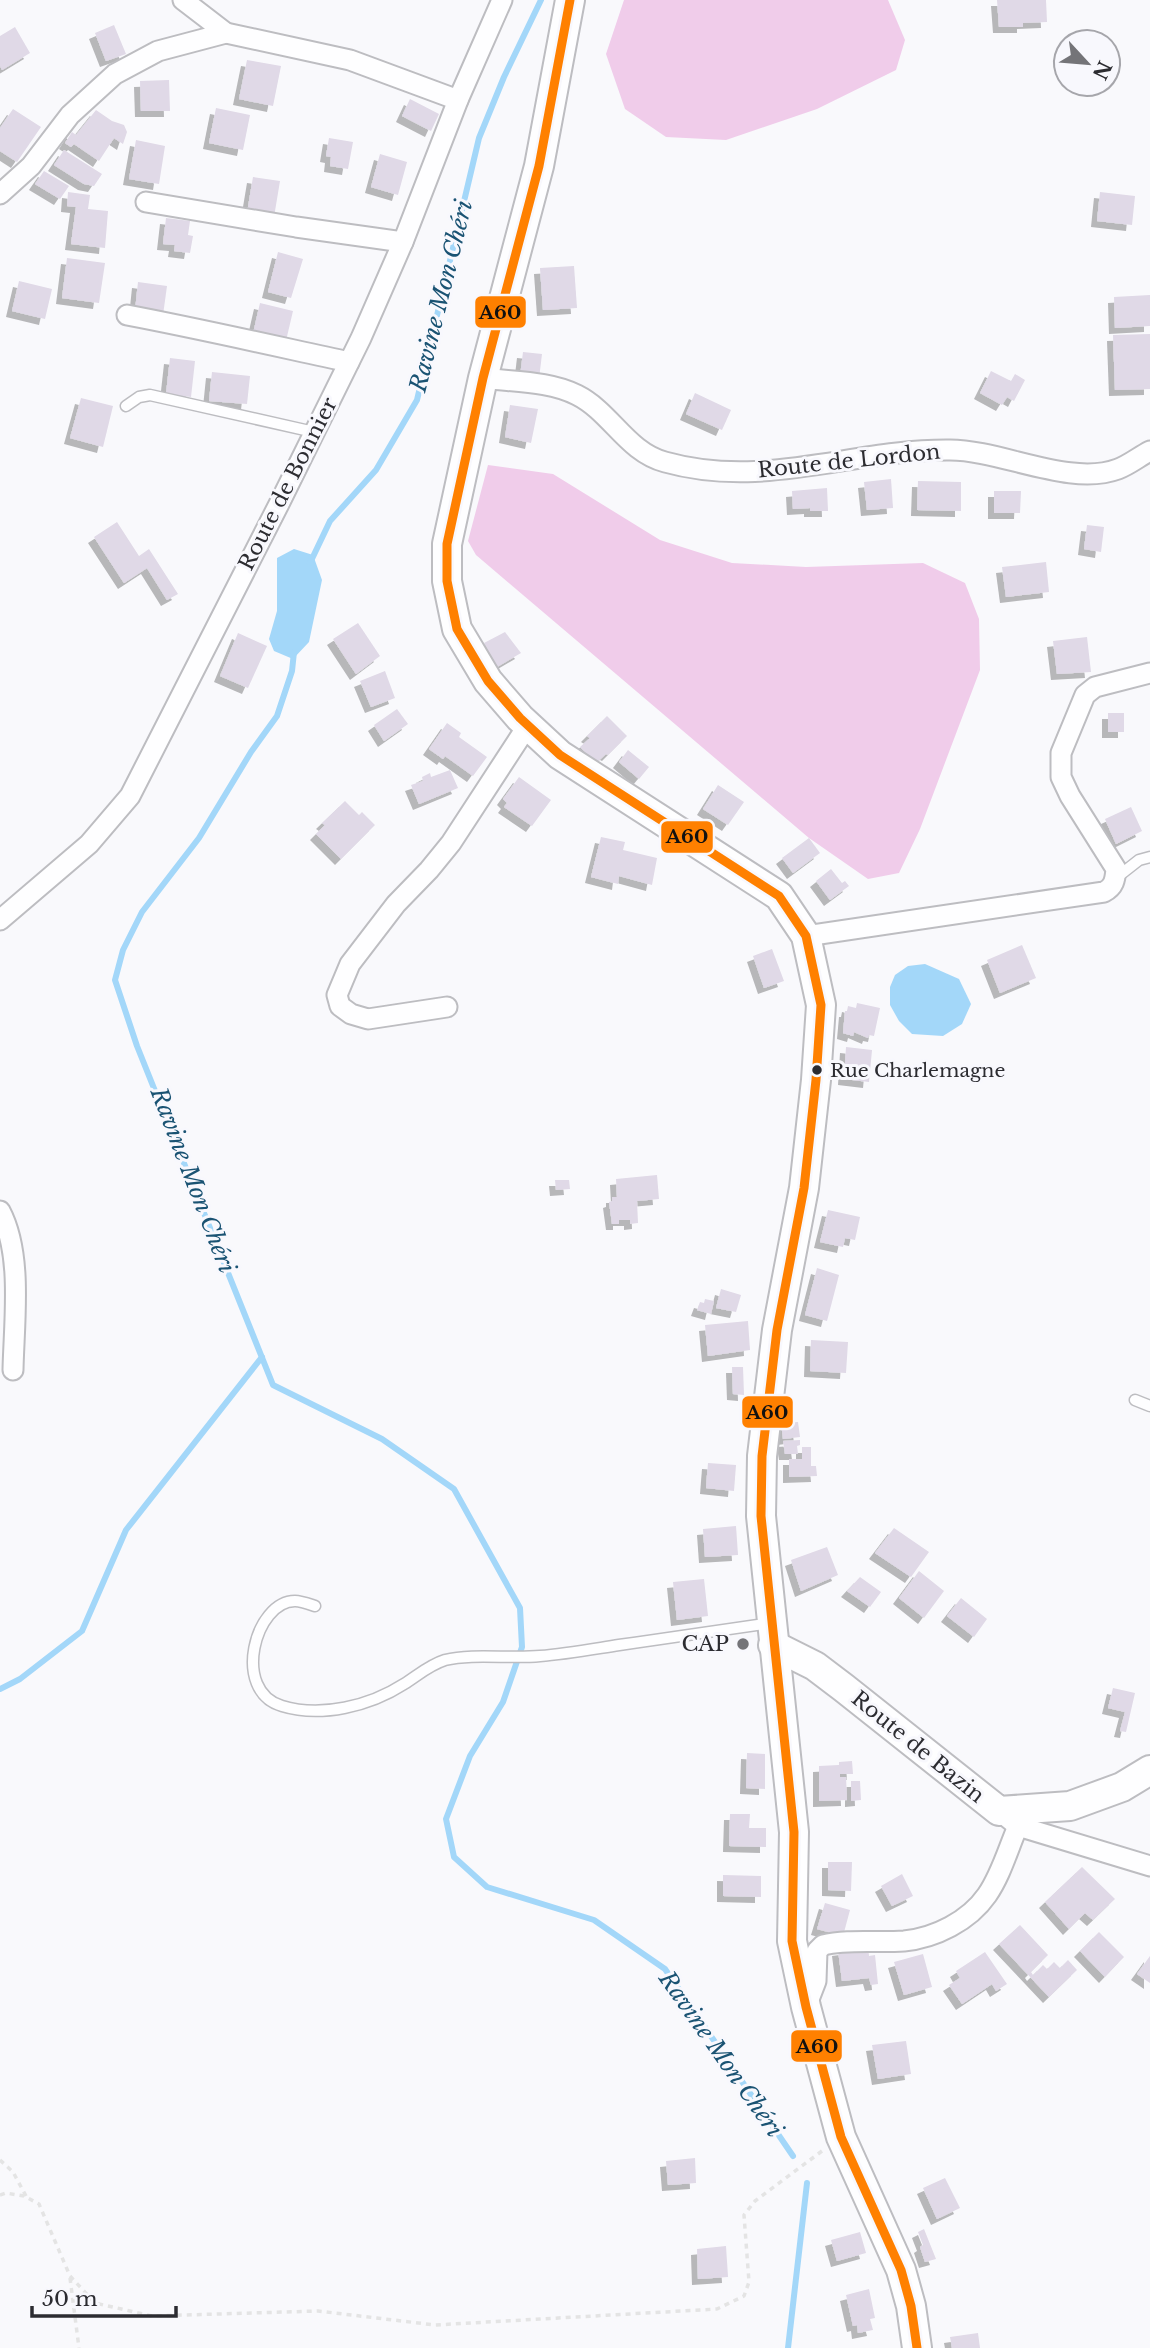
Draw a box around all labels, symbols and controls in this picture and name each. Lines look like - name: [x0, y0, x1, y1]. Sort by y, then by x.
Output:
- north arrow: [1052, 28, 1122, 98]
- text: N: [1088, 57, 1116, 83]
- water label: Ravine Mon Chéri: [403, 197, 478, 396]
- line badge: A60: [474, 295, 527, 329]
- text: A60: [478, 301, 521, 324]
- street label: Route de Bonnier: [233, 393, 343, 575]
- street label: Route de Lordon: [756, 438, 942, 484]
- line badge: A60: [660, 820, 714, 854]
- text: A60: [665, 825, 708, 848]
- place label: Rue Charlemagne: [830, 1059, 1005, 1082]
- marker: Rue Charlemagne: [810, 1063, 824, 1077]
- water label: Ravine Mon Chéri: [144, 1082, 241, 1277]
- line badge: A60: [741, 1395, 794, 1429]
- text: A60: [745, 1401, 788, 1424]
- place label: CAP: [682, 1631, 729, 1657]
- marker: CAP: [735, 1636, 751, 1652]
- street label: Route de Bazin: [846, 1685, 990, 1809]
- water label: Ravine Mon Chéri: [653, 1965, 789, 2143]
- line badge: A60: [790, 2029, 843, 2063]
- text: A60: [795, 2035, 838, 2058]
- scale bar: [32, 2274, 175, 2318]
- text: 50 m: [42, 2286, 98, 2312]

